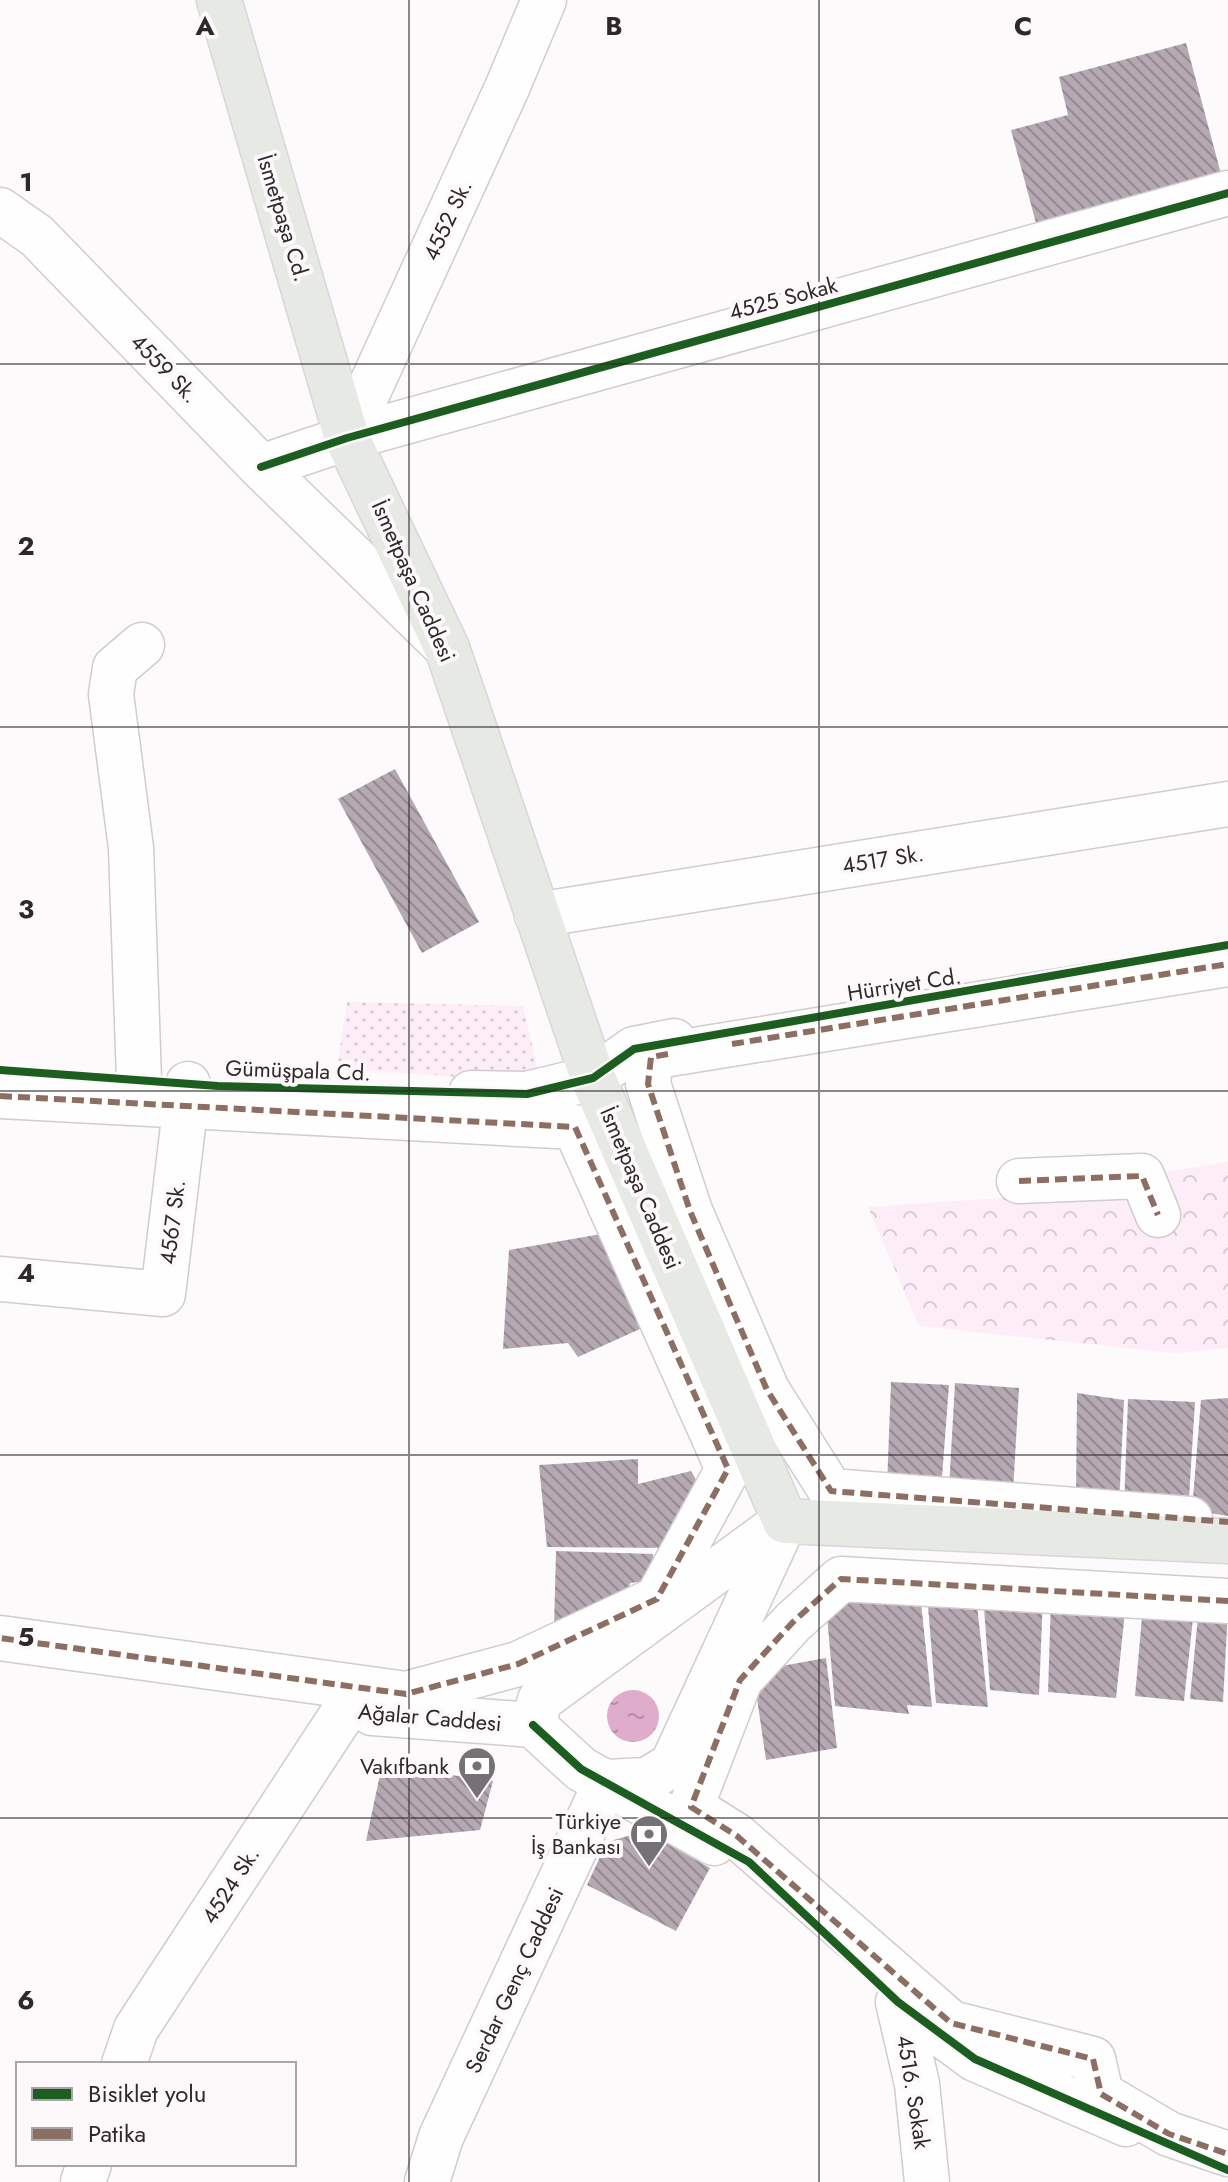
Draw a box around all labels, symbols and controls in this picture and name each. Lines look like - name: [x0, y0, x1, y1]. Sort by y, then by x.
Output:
- text: A: [194, 7, 215, 45]
- text: B: [605, 7, 623, 45]
- text: C: [1014, 7, 1032, 45]
- street label: İsmetpaşa Cd.: [249, 150, 319, 286]
- text: 1: [19, 163, 33, 201]
- street label: 4552 Sk.: [414, 174, 480, 266]
- street label: 4525 Sokak: [725, 268, 841, 328]
- street label: 4559 Sk.: [124, 326, 206, 410]
- street label: İsmetpaşa Caddesi: [364, 495, 464, 667]
- text: 2: [17, 527, 35, 565]
- street label: 4517 Sk.: [840, 837, 926, 881]
- text: 3: [18, 890, 34, 928]
- street label: Hürriyet Cd.: [845, 959, 963, 1009]
- street label: Gümüşpala Cd.: [225, 1051, 371, 1089]
- street label: İsmetpaşa Caddesi: [592, 1102, 690, 1274]
- street label: 4567 Sk.: [151, 1178, 193, 1266]
- text: 4: [17, 1254, 35, 1292]
- text: 5: [18, 1618, 34, 1656]
- street label: Ağalar Caddesi: [357, 1695, 503, 1739]
- bank icon: Vakıfbank: [456, 1745, 498, 1800]
- place label: Vakıfbank: [360, 1750, 449, 1782]
- place label: Türkiye İş Bankası: [531, 1805, 621, 1862]
- bank icon: Türkiye İş Bankası: [628, 1813, 670, 1868]
- street label: 4524 Sk.: [193, 1840, 267, 1930]
- street label: Serdar Genç Caddesi: [457, 1882, 571, 2078]
- text: 6: [17, 1981, 35, 2019]
- street label: 4516. Sokak: [889, 2033, 939, 2152]
- legend: [16, 2062, 296, 2166]
- text: Bisiklet yolu: [88, 2076, 206, 2111]
- text: Patika: [88, 2116, 146, 2151]

